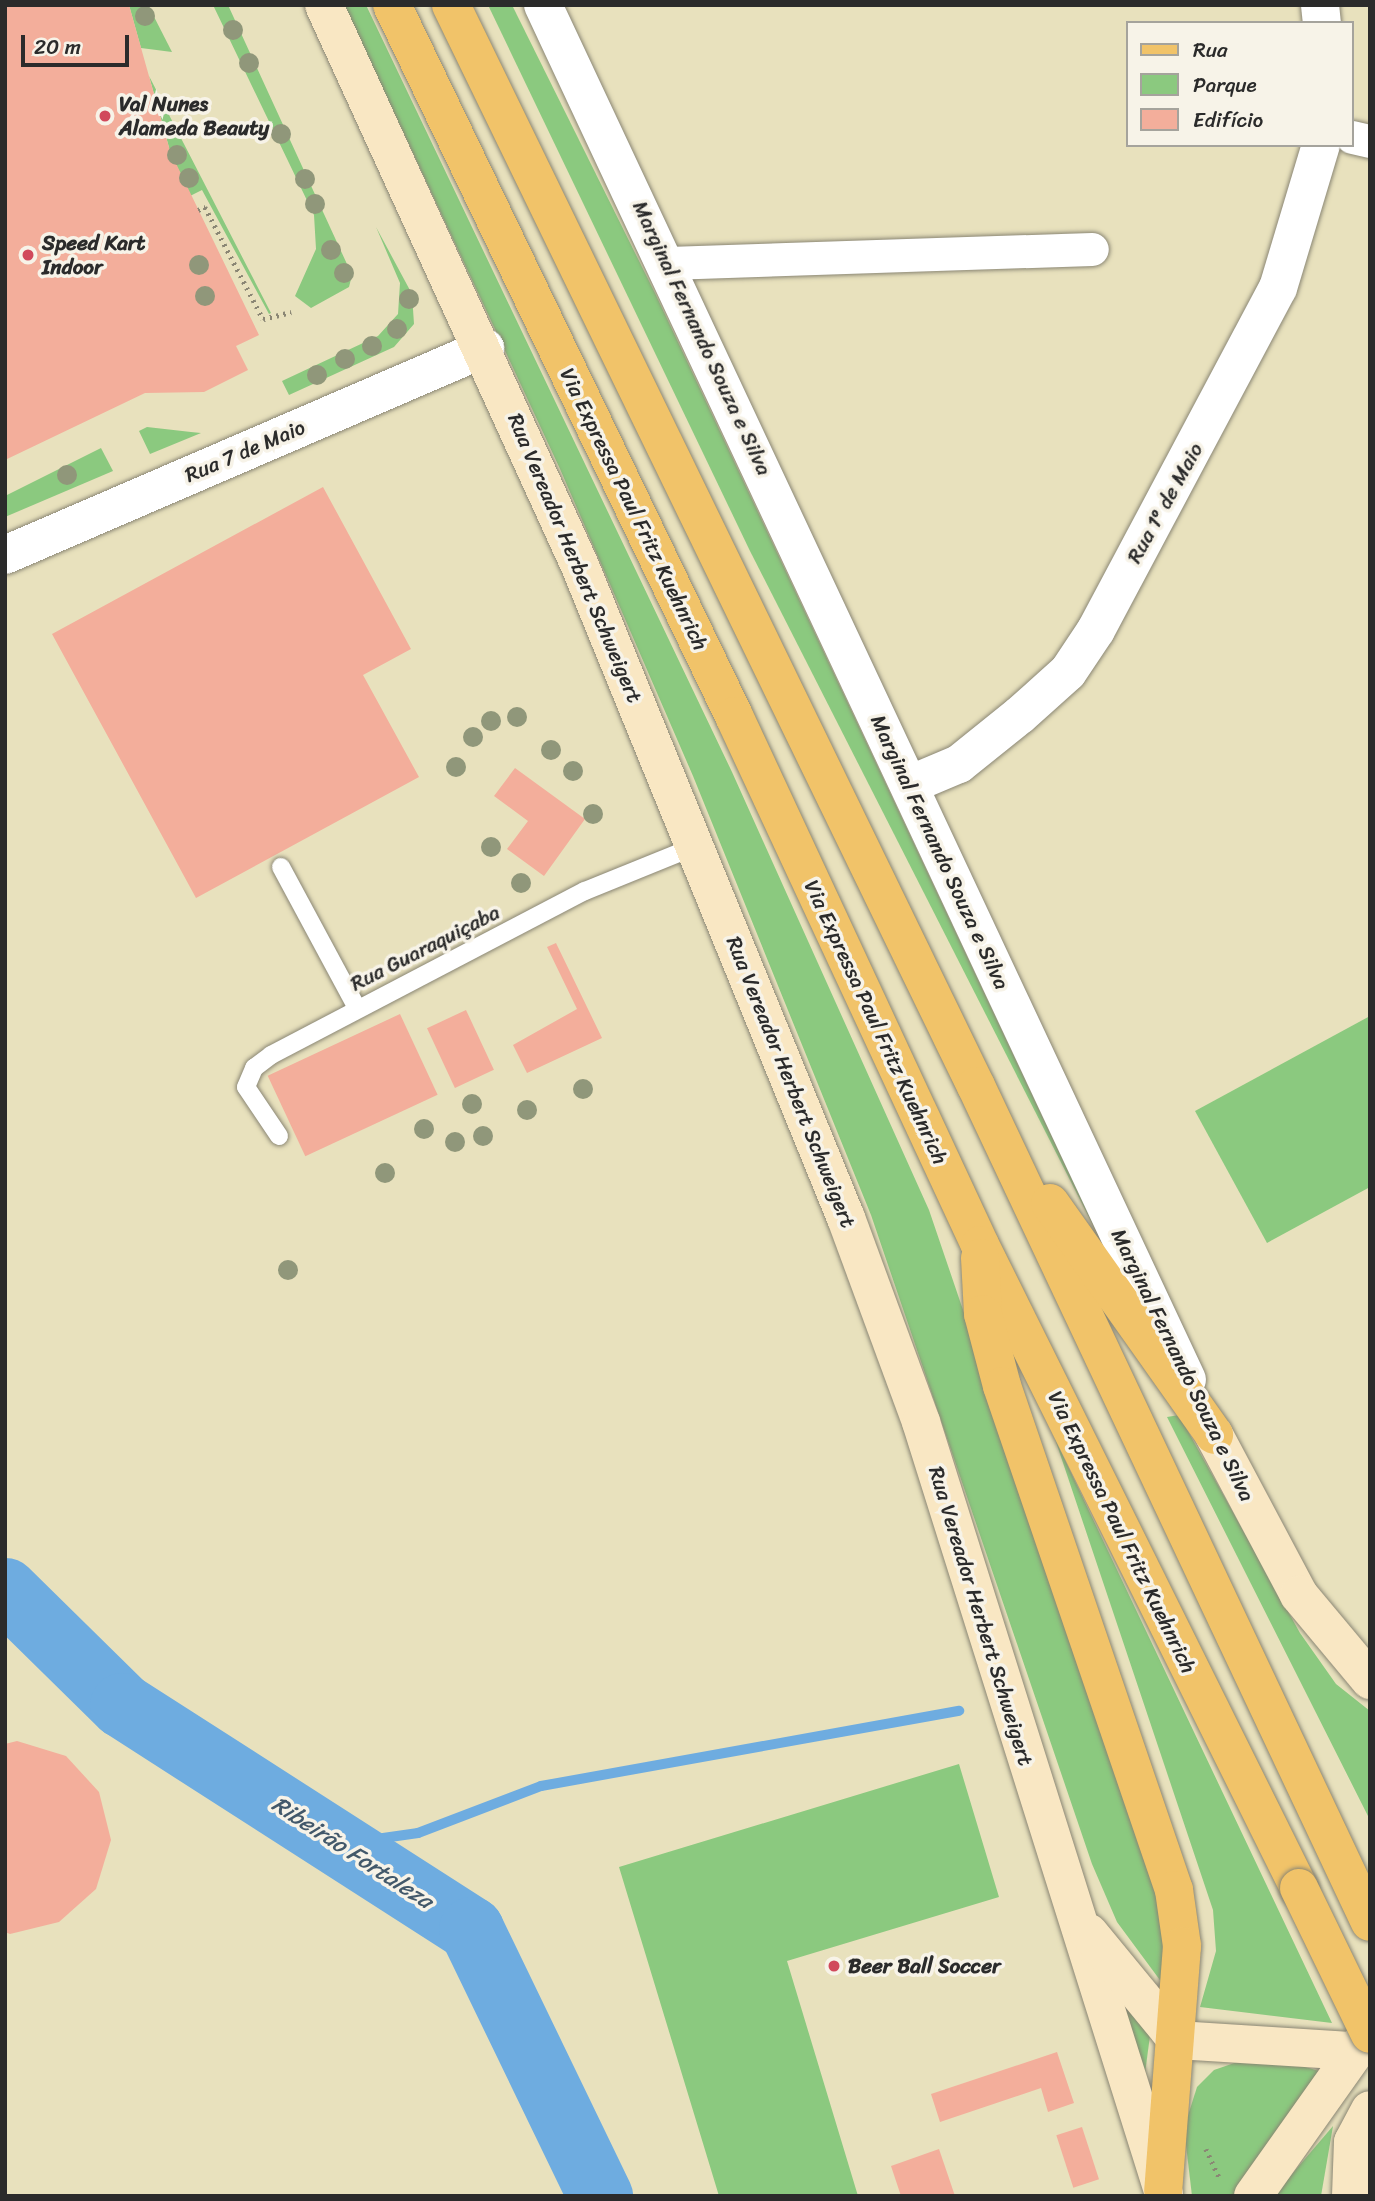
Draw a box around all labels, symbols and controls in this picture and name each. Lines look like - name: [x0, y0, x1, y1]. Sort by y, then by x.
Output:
- scale bar: [24, 21, 133, 65]
- legend: [1126, 21, 1354, 147]
- text: 20 m: [34, 28, 81, 66]
- text: Rua: [1193, 31, 1228, 69]
- text: Parque: [1193, 66, 1257, 104]
- place label: Val Nunes Alameda Beauty: [119, 91, 269, 141]
- text: Edifício: [1193, 101, 1263, 139]
- marker: Val Nunes Alameda Beauty: [97, 108, 113, 124]
- street label: Marginal Fernando Souza e Silva: [627, 197, 777, 479]
- place label: Speed Kart Indoor: [42, 230, 145, 280]
- marker: Speed Kart Indoor: [20, 247, 36, 263]
- street label: Via Expressa Paul Fritz Kuehnrich: [554, 363, 714, 655]
- street label: Rua Vereador Herbert Schweigert: [503, 410, 647, 706]
- street label: Rua 7 de Maio: [181, 414, 309, 488]
- street label: Rua 1º de Maio: [1122, 439, 1208, 567]
- street label: Marginal Fernando Souza e Silva: [865, 711, 1015, 993]
- street label: Via Expressa Paul Fritz Kuehnrich: [799, 875, 953, 1169]
- street label: Rua Guaraquiçaba: [346, 900, 504, 996]
- street label: Rua Vereador Herbert Schweigert: [721, 933, 861, 1231]
- street label: Marginal Fernando Souza e Silva: [1106, 1225, 1260, 1505]
- street label: Via Expressa Paul Fritz Kuehnrich: [1042, 1386, 1202, 1678]
- street label: Rua Vereador Herbert Schweigert: [924, 1464, 1038, 1768]
- water label: Ribeirão Fortaleza: [267, 1791, 437, 1915]
- place label: Beer Ball Soccer: [848, 1953, 1002, 1979]
- marker: Beer Ball Soccer: [826, 1958, 842, 1974]

